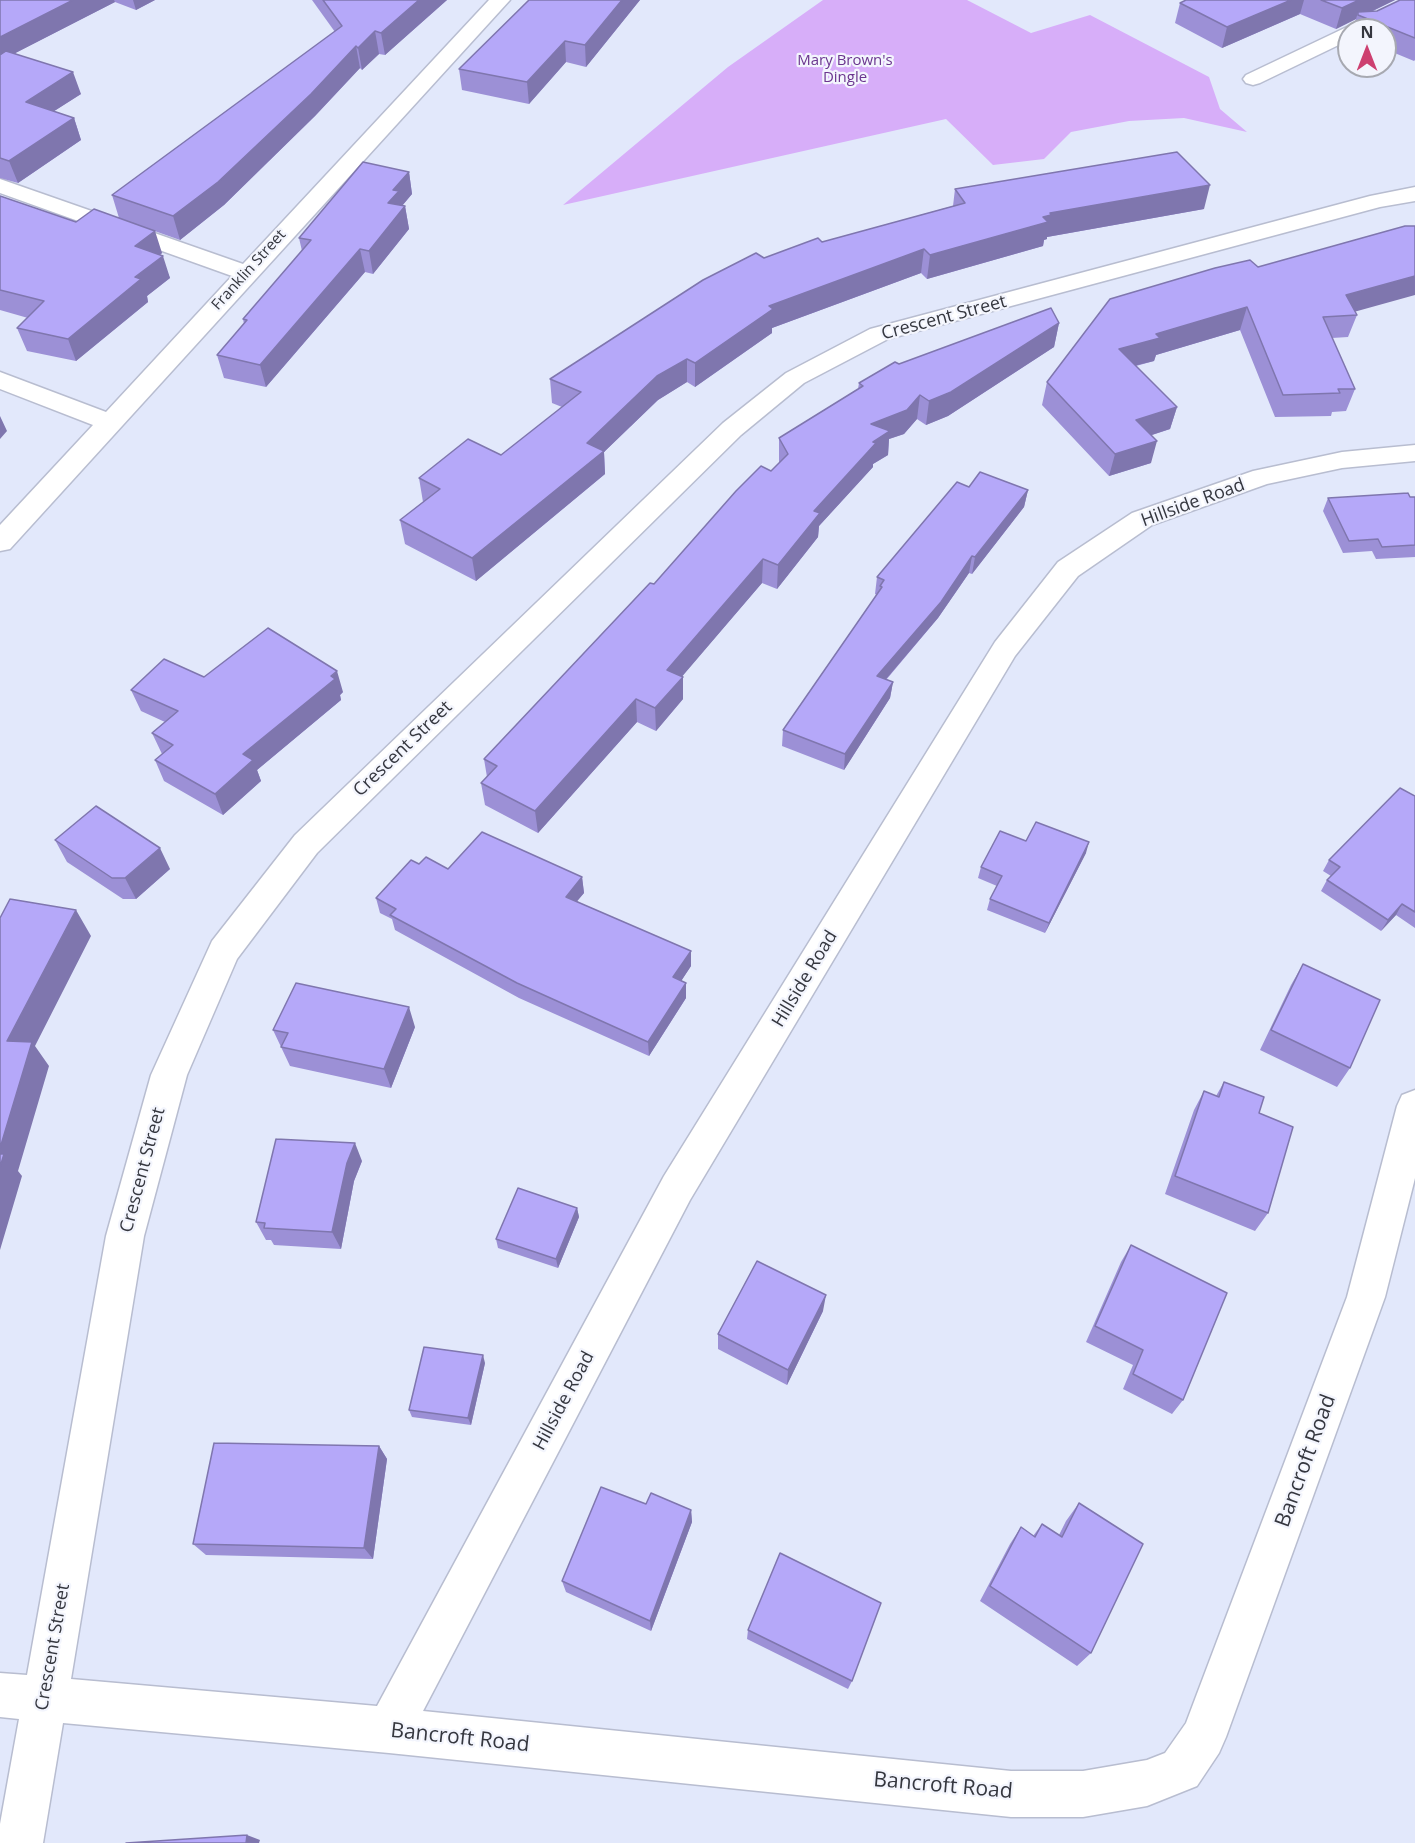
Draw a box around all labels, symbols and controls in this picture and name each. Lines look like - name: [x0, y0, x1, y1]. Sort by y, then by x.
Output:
- north arrow: [1337, 18, 1397, 78]
- text: N: [1360, 21, 1374, 43]
- park label: Mary Brown's Dingle: [797, 52, 893, 87]
- street label: Franklin Street: [208, 226, 290, 314]
- street label: Crescent Street: [879, 291, 1009, 345]
- street label: Hillside Road: [1138, 474, 1248, 532]
- street label: Crescent Street: [349, 697, 457, 801]
- street label: Hillside Road: [768, 927, 842, 1031]
- street label: Crescent Street: [116, 1105, 170, 1235]
- street label: Hillside Road: [529, 1348, 599, 1454]
- street label: Bancroft Road: [1270, 1391, 1342, 1531]
- street label: Crescent Street: [31, 1582, 75, 1712]
- street label: Bancroft Road: [389, 1718, 531, 1758]
- street label: Bancroft Road: [872, 1767, 1014, 1805]

